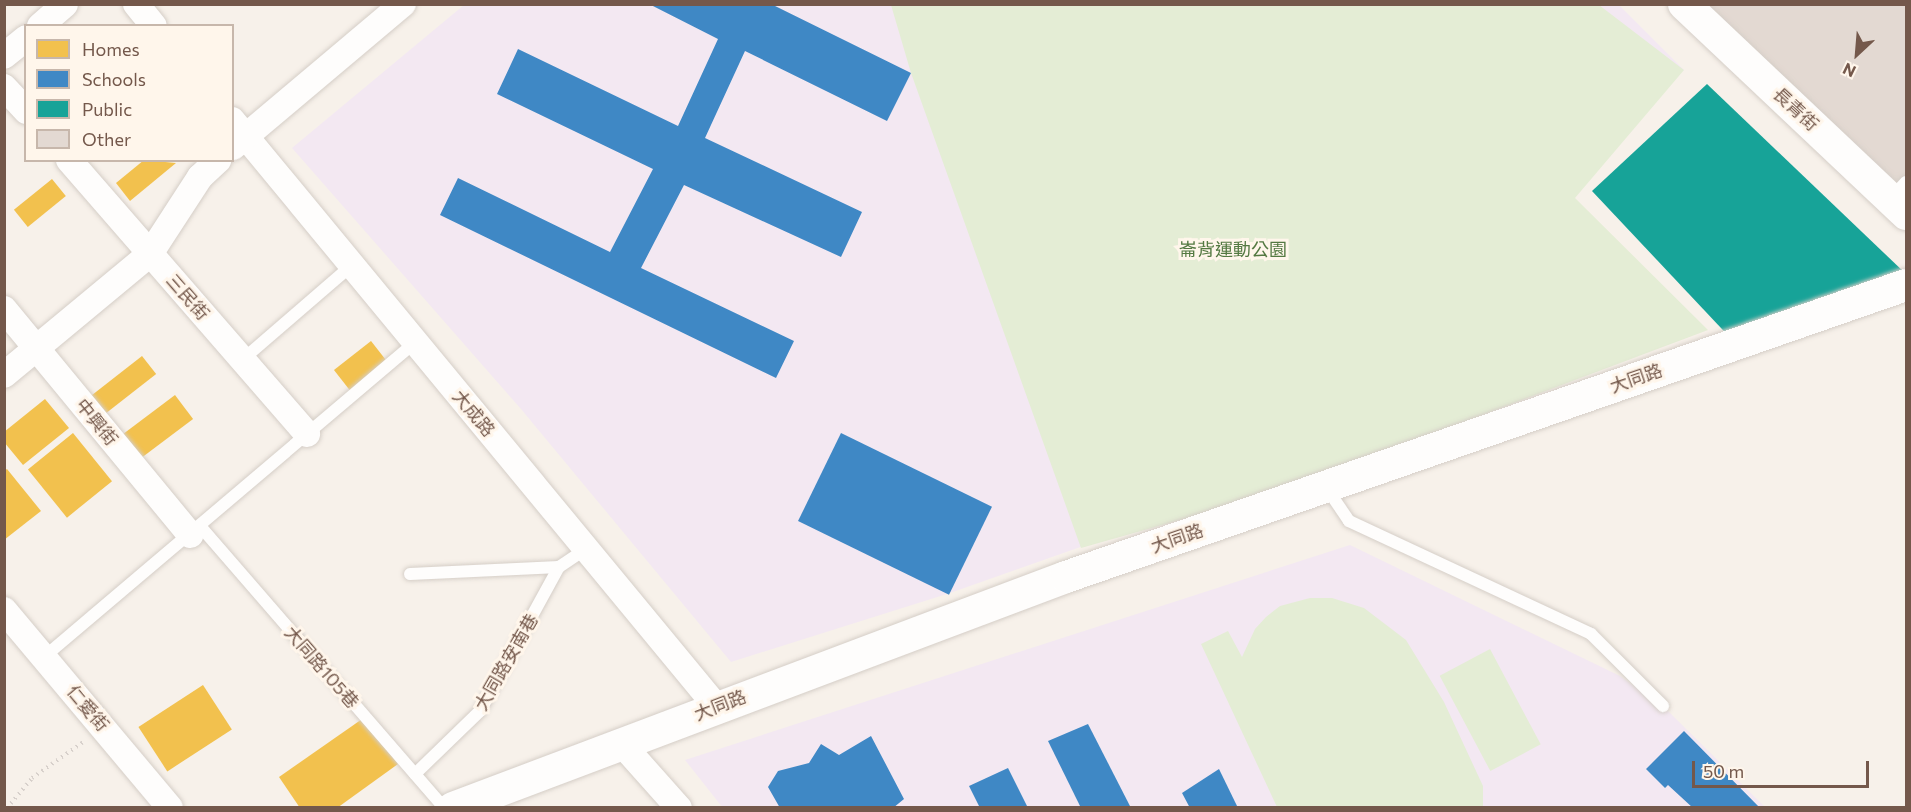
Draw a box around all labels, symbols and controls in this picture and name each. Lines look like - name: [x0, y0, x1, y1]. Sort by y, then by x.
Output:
- legend: [24, 24, 234, 162]
- north arrow: [1827, 24, 1887, 84]
- text: Homes: [82, 38, 140, 60]
- text: N: [1839, 59, 1858, 82]
- text: Schools: [82, 68, 146, 90]
- street label: 長青街: [1769, 83, 1823, 135]
- text: Public: [82, 98, 132, 120]
- text: Other: [82, 128, 131, 150]
- park label: 崙背運動公園: [1179, 238, 1287, 260]
- street label: 三民街: [162, 270, 214, 324]
- street label: 大同路: [1607, 359, 1665, 397]
- street label: 大成路: [448, 385, 500, 441]
- street label: 中興街: [72, 394, 122, 450]
- street label: 大同路: [1148, 519, 1206, 557]
- street label: 大同路安南巷: [470, 610, 542, 714]
- street label: 大同路105巷: [280, 622, 364, 712]
- street label: 仁愛街: [62, 680, 114, 736]
- street label: 大同路: [691, 685, 749, 725]
- scale bar: [1695, 749, 1872, 787]
- text: 50 m: [1703, 760, 1744, 782]

